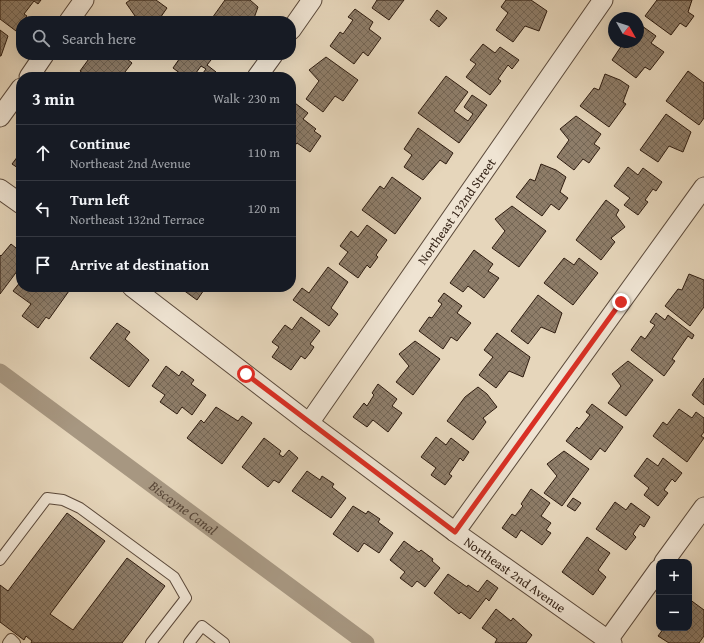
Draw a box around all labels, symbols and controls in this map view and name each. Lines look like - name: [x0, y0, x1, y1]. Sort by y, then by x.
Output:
- north arrow: [608, 12, 644, 48]
- search box: [16, 16, 296, 60]
- icon: search: [30, 27, 52, 49]
- text: Search here: [62, 28, 136, 49]
- text: 3 min: [32, 86, 74, 111]
- text: Walk · 230 m: [213, 89, 280, 108]
- text: Continue: [70, 133, 131, 154]
- icon: ahead: [32, 142, 54, 164]
- text: 110 m: [248, 143, 280, 162]
- text: Northeast 2nd Avenue: [70, 154, 191, 173]
- street label: Northeast 132nd Street: [412, 154, 500, 268]
- text: Turn left: [70, 189, 129, 210]
- icon: left: [32, 198, 54, 220]
- text: 120 m: [248, 199, 280, 218]
- text: Northeast 132nd Terrace: [70, 210, 205, 229]
- icon: arrive: [32, 254, 54, 276]
- text: Arrive at destination: [70, 254, 209, 275]
- route end: [612, 293, 630, 311]
- route start: [237, 365, 255, 383]
- water label: Biscayne Canal: [144, 475, 222, 540]
- street label: Northeast 2nd Avenue: [460, 532, 570, 617]
- map controls: [656, 559, 692, 631]
- button: +: [656, 559, 692, 595]
- button: −: [656, 595, 692, 631]

